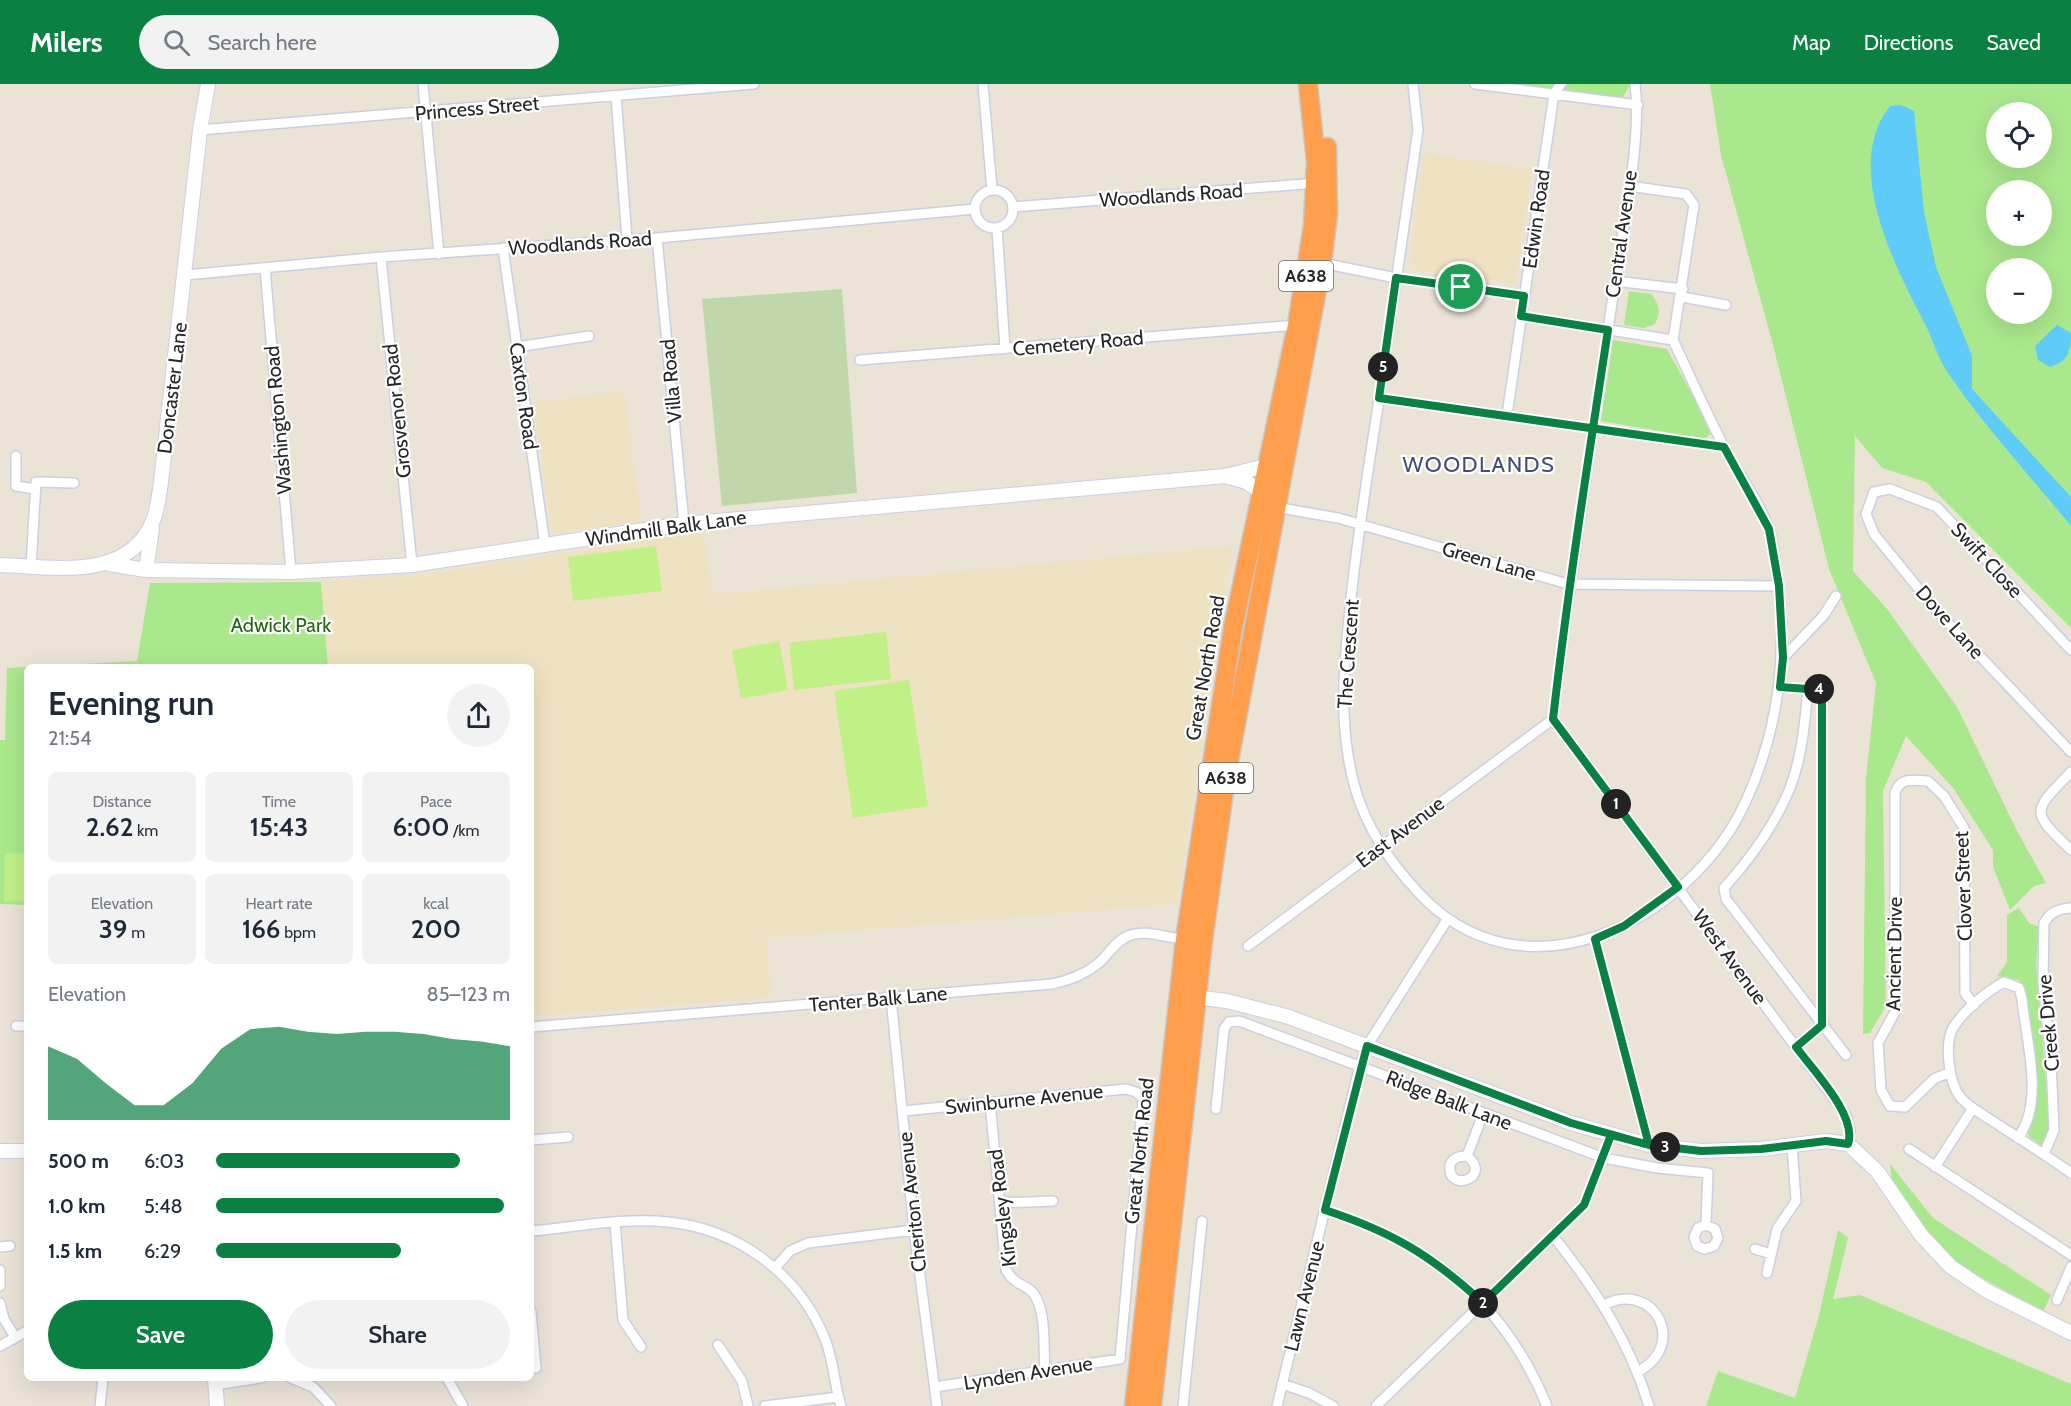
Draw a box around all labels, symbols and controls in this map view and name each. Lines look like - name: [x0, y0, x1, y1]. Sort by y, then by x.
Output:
- search box: [139, 15, 559, 69]
- text: Milers: [30, 25, 103, 59]
- icon: search: [160, 26, 193, 59]
- text: Search here: [208, 29, 317, 56]
- text: Map: [1792, 30, 1831, 55]
- text: Directions: [1864, 30, 1953, 55]
- text: Saved: [1986, 30, 2041, 55]
- street label: Princess Street: [414, 91, 540, 125]
- map controls: [1986, 102, 2052, 324]
- button: locate: [1986, 102, 2052, 168]
- street label: Edwin Road: [1517, 168, 1555, 270]
- street label: Central Avenue: [1600, 169, 1642, 299]
- street label: Woodlands Road: [1098, 178, 1244, 212]
- button: +: [1986, 180, 2052, 246]
- street label: Woodlands Road: [507, 226, 653, 260]
- button: −: [1986, 258, 2052, 324]
- road number: A638: [1279, 261, 1333, 291]
- pin: [1435, 261, 1486, 312]
- icon: arrive: [1444, 270, 1477, 303]
- street label: Doncaster Lane: [152, 321, 192, 455]
- street label: Cemetery Road: [1012, 325, 1144, 361]
- street label: Villa Road: [655, 338, 687, 424]
- street label: Caxton Road: [505, 341, 543, 451]
- street label: Grosvenor Road: [378, 343, 416, 479]
- street label: Washington Road: [260, 345, 296, 495]
- pin: 5: [1368, 352, 1398, 382]
- text: 5: [1379, 357, 1387, 376]
- district label: WOODLANDS: [1403, 451, 1555, 478]
- street label: Windmill Balk Lane: [584, 505, 748, 551]
- street label: Swift Close: [1946, 517, 2028, 603]
- street label: Green Lane: [1439, 536, 1539, 586]
- street label: Dove Lane: [1911, 580, 1989, 664]
- street label: Great North Road: [1180, 594, 1230, 742]
- street label: The Crescent: [1332, 598, 1364, 710]
- park label: Adwick Park: [231, 613, 331, 637]
- pin: 4: [1804, 674, 1834, 704]
- text: 4: [1814, 679, 1824, 698]
- text: Evening run: [48, 683, 214, 723]
- button: share: [447, 684, 510, 747]
- text: 21:54: [48, 726, 92, 750]
- road number: A638: [1199, 763, 1253, 793]
- pin: 1: [1601, 789, 1631, 819]
- street label: East Avenue: [1351, 791, 1449, 873]
- text: Distance: [93, 792, 151, 811]
- text: Time: [262, 792, 296, 811]
- text: Pace: [420, 792, 452, 811]
- text: 1: [1613, 794, 1619, 813]
- text: 2.62: [86, 811, 133, 843]
- text: 15:43: [250, 811, 308, 843]
- text: 6:00: [393, 811, 449, 843]
- text: km: [133, 821, 158, 840]
- text: /km: [449, 821, 479, 840]
- street label: Clover Street: [1949, 830, 1977, 941]
- text: Elevation: [91, 894, 153, 913]
- text: Heart rate: [246, 894, 312, 913]
- text: kcal: [423, 894, 449, 913]
- street label: Ancient Drive: [1881, 897, 1907, 1011]
- street label: West Avenue: [1688, 905, 1772, 1009]
- text: 39: [99, 913, 128, 945]
- text: 166: [242, 913, 281, 945]
- text: 200: [411, 913, 461, 945]
- text: m: [128, 923, 145, 942]
- text: bpm: [281, 923, 316, 942]
- street label: Creek Drive: [2032, 974, 2064, 1072]
- street label: Tenter Balk Lane: [808, 981, 948, 1017]
- text: Elevation: [48, 982, 126, 1006]
- text: 85–123 m: [427, 982, 510, 1006]
- street label: Ridge Balk Lane: [1383, 1065, 1515, 1135]
- street label: Great North Road: [1119, 1077, 1159, 1225]
- street label: Swinburne Avenue: [944, 1079, 1104, 1119]
- street label: Cheriton Avenue: [893, 1131, 931, 1273]
- pin: 3: [1650, 1132, 1680, 1162]
- text: 3: [1661, 1137, 1669, 1156]
- street label: Kingsley Road: [983, 1148, 1021, 1268]
- text: 500 m: [48, 1149, 109, 1173]
- text: 6:03: [144, 1149, 184, 1173]
- text: 1.0 km: [48, 1194, 105, 1218]
- text: 5:48: [144, 1194, 183, 1218]
- street label: Lawn Avenue: [1279, 1238, 1329, 1354]
- text: 1.5 km: [48, 1239, 102, 1263]
- text: 6:29: [144, 1239, 181, 1263]
- pin: 2: [1468, 1288, 1498, 1318]
- text: 2: [1479, 1293, 1487, 1312]
- button: Save: [48, 1300, 273, 1369]
- button: Share: [285, 1300, 510, 1369]
- street label: Lynden Avenue: [962, 1351, 1094, 1395]

